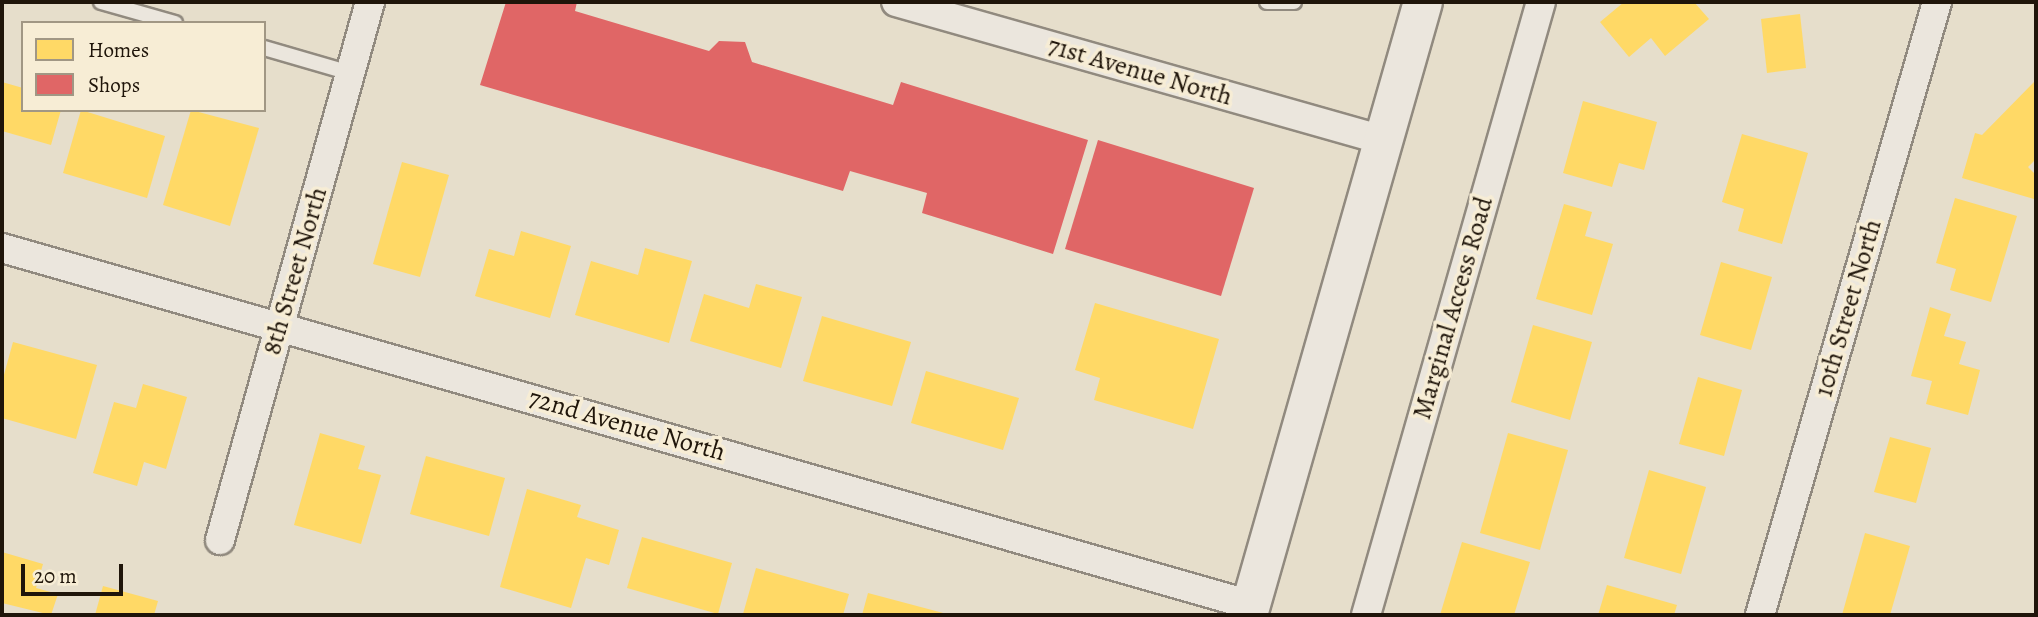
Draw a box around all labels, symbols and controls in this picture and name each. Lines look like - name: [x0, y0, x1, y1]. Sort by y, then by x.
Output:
- legend: [21, 21, 266, 112]
- street label: 71st Avenue North: [1044, 30, 1236, 112]
- text: Homes: [88, 36, 149, 64]
- text: Shops: [88, 71, 140, 99]
- street label: 8th Street North: [256, 184, 334, 358]
- street label: Marginal Access Road: [1406, 193, 1500, 423]
- street label: 10th Street North: [1808, 216, 1888, 400]
- street label: 72nd Avenue North: [525, 382, 729, 468]
- scale bar: [24, 550, 126, 594]
- text: 20 m: [34, 562, 77, 590]

